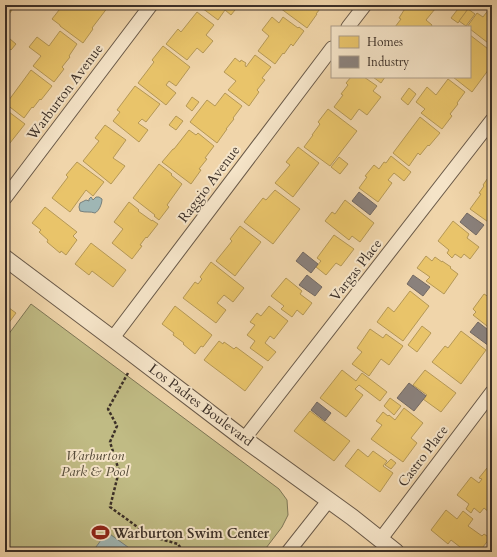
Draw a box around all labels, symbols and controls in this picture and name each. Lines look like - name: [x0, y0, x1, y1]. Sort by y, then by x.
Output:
- legend: [331, 26, 471, 78]
- text: Homes: [367, 34, 403, 50]
- street label: Warburton Avenue: [22, 40, 108, 145]
- text: Industry: [367, 54, 410, 70]
- street label: Raggio Avenue: [174, 142, 244, 226]
- street label: Vargas Place: [326, 235, 386, 305]
- street label: Los Padres Boulevard: [145, 359, 258, 451]
- street label: Castro Place: [393, 421, 453, 491]
- park label: Warburton Park & Pool: [61, 446, 130, 481]
- sports icon: Warburton Swim Center: [90, 523, 110, 543]
- place label: Warburton Swim Center: [112, 524, 270, 543]

